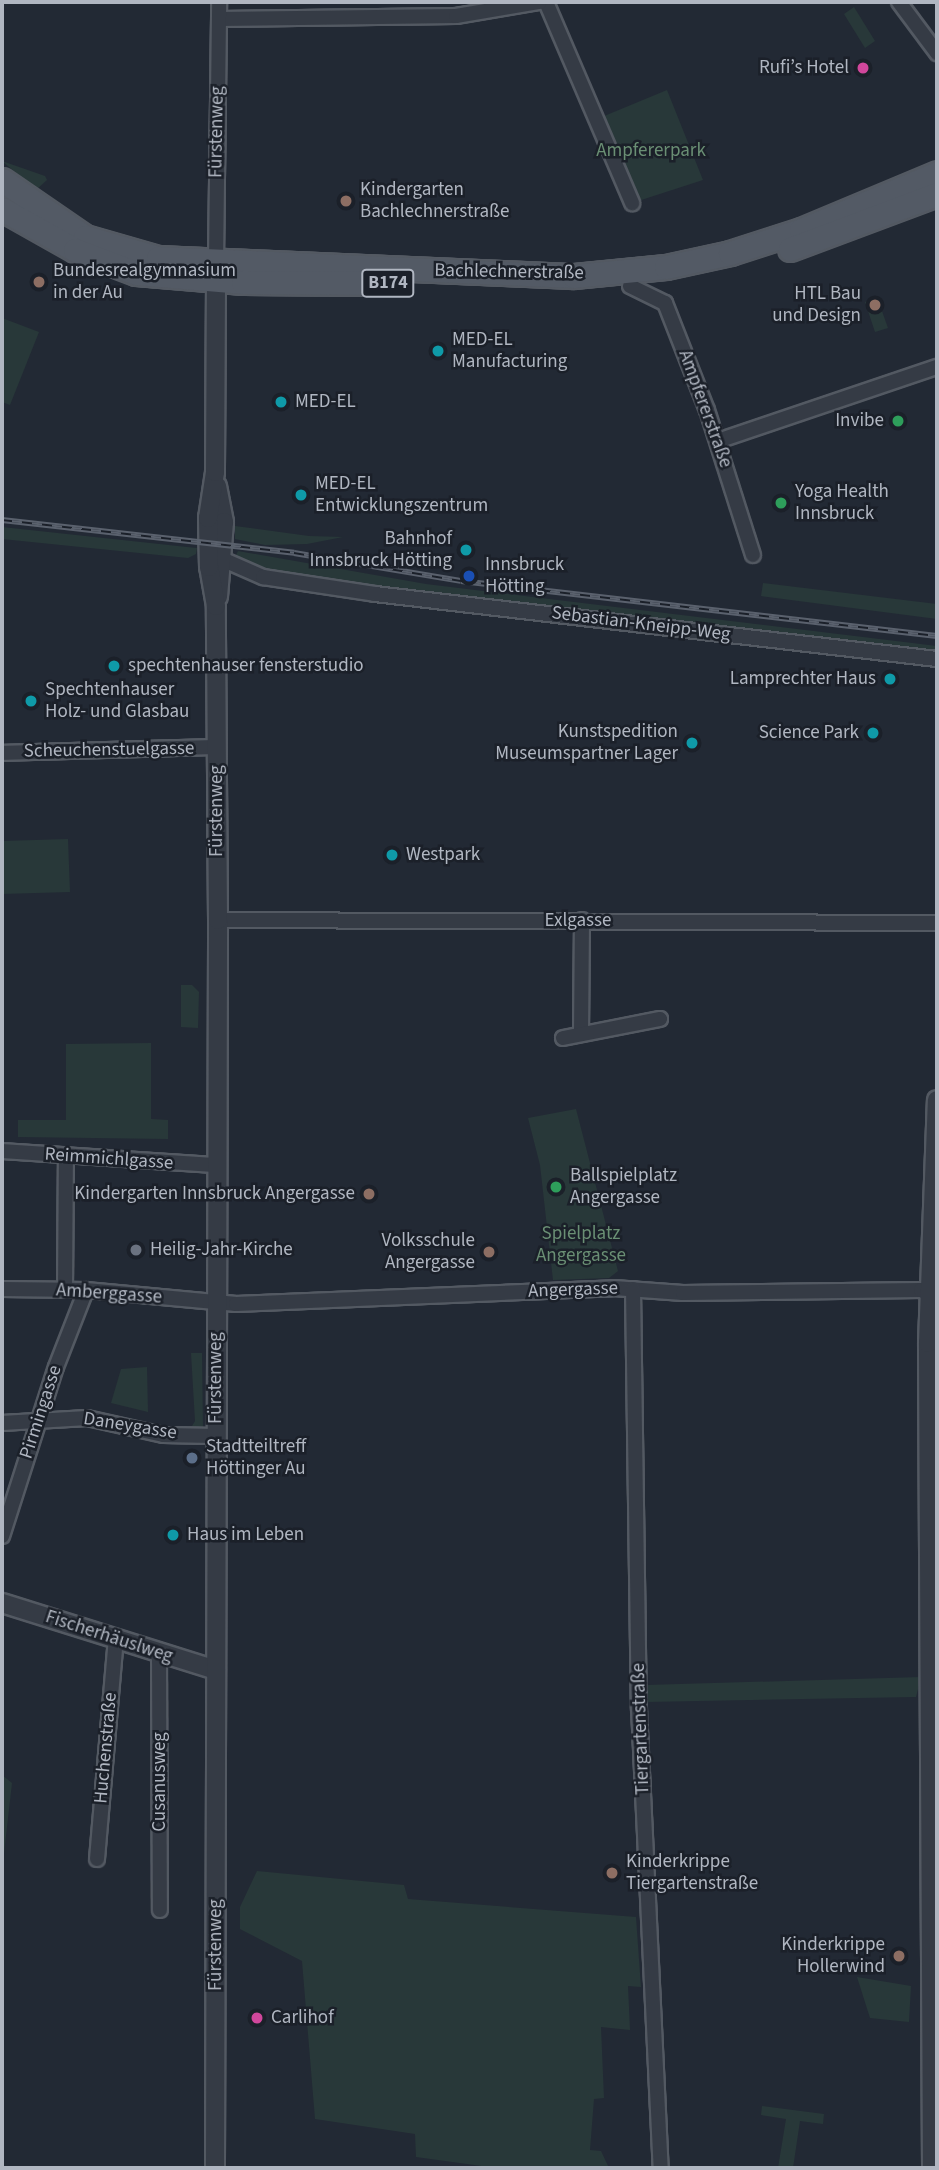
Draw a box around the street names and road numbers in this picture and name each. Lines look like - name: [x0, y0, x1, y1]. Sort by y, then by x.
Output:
- street label: Fürstenweg: [205, 86, 229, 178]
- street label: Bachlechnerstraße: [434, 259, 584, 285]
- road number: B174: [360, 268, 416, 298]
- street label: Ampfererstraße: [673, 347, 737, 471]
- street label: Sebastian-Kneipp-Weg: [550, 602, 732, 646]
- street label: Scheuchenstuelgasse: [24, 737, 194, 763]
- street label: Fürstenweg: [206, 765, 228, 857]
- street label: Exlgasse: [545, 910, 611, 932]
- street label: Reimmichlgasse: [44, 1143, 174, 1175]
- street label: Angergasse: [528, 1277, 618, 1303]
- street label: Amberggasse: [55, 1279, 163, 1309]
- street label: Fürstenweg: [205, 1332, 227, 1424]
- street label: Pirmingasse: [15, 1362, 67, 1462]
- street label: Daneygasse: [82, 1407, 178, 1445]
- street label: Fischerhäuslweg: [42, 1606, 176, 1668]
- street label: Tiergartenstraße: [627, 1663, 655, 1795]
- street label: Huchenstraße: [90, 1691, 122, 1805]
- street label: Cusanusweg: [149, 1732, 171, 1832]
- street label: Fürstenweg: [205, 1899, 227, 1991]

